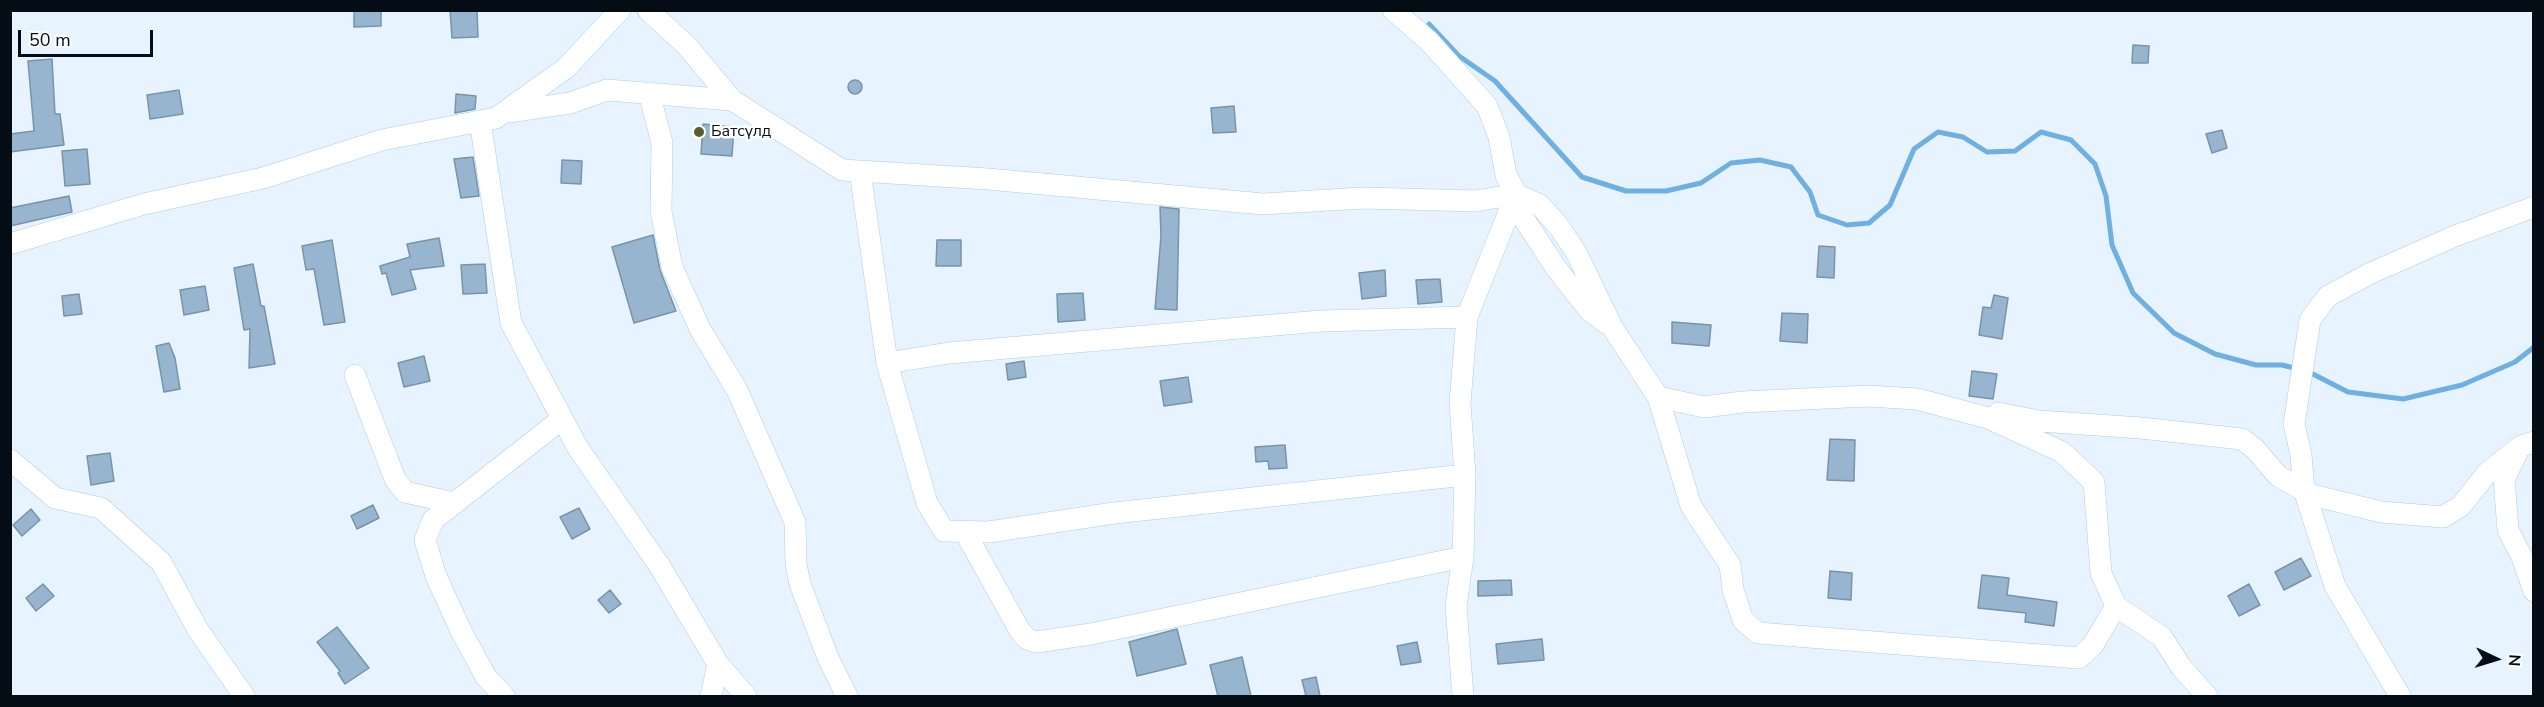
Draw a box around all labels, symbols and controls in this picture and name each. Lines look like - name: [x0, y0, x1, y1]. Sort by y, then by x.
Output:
- scale bar: [21, 18, 156, 56]
- text: 50 m: [29, 28, 71, 52]
- place label: Батсүлд: [711, 122, 771, 142]
- marker: Батсүлд: [692, 125, 706, 139]
- north arrow: [2466, 629, 2526, 689]
- text: N: [2503, 654, 2525, 667]

